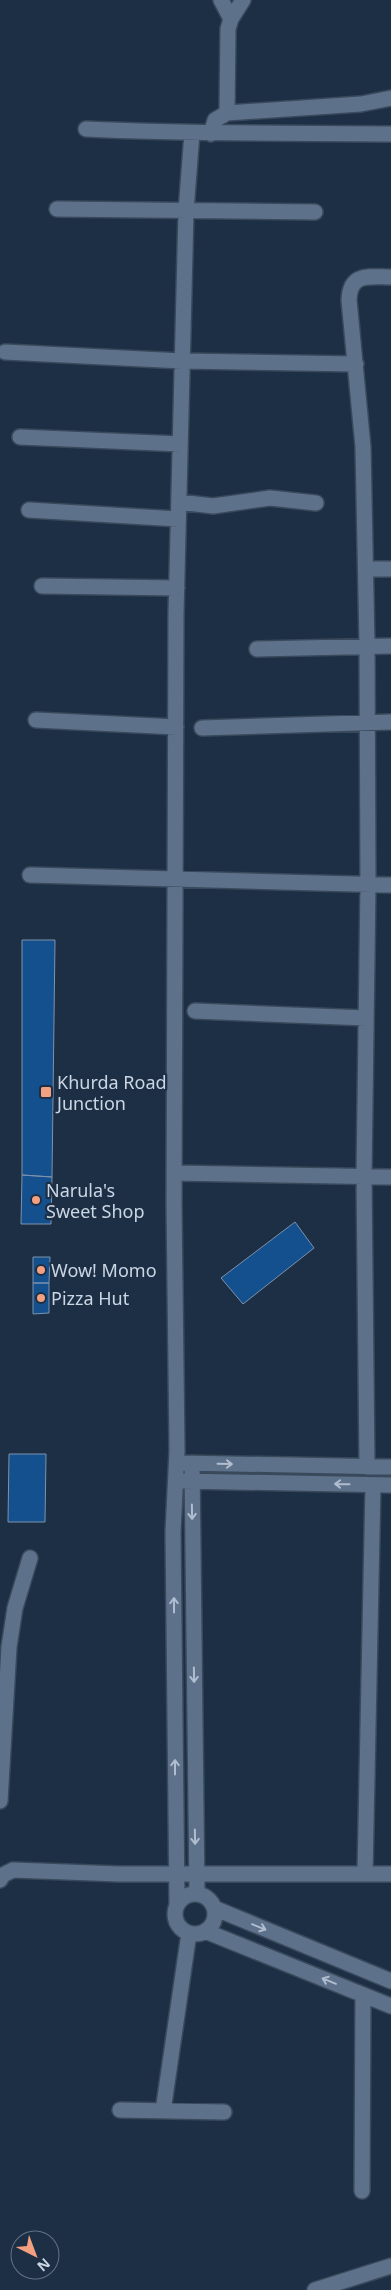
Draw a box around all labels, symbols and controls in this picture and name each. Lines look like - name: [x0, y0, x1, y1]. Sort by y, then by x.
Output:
- place label: Khurda Road Junction: [55, 1070, 167, 1115]
- marker: Khurda Road Junction: [39, 1085, 53, 1099]
- place label: Narula's Sweet Shop: [46, 1178, 144, 1223]
- marker: Narula's Sweet Shop: [30, 1194, 42, 1206]
- place label: Wow! Momo: [51, 1258, 157, 1282]
- marker: Wow! Momo: [35, 1264, 47, 1276]
- place label: Pizza Hut: [51, 1286, 130, 1310]
- marker: Pizza Hut: [35, 1292, 47, 1304]
- one-way arrow: [216, 1459, 233, 1469]
- one-way arrow: [335, 1479, 351, 1489]
- one-way arrow: [187, 1504, 197, 1520]
- one-way arrow: [169, 1597, 179, 1614]
- one-way arrow: [189, 1666, 199, 1682]
- one-way arrow: [170, 1760, 180, 1776]
- one-way arrow: [191, 1829, 200, 1845]
- one-way arrow: [251, 1922, 266, 1932]
- one-way arrow: [322, 1976, 338, 1985]
- north arrow: [10, 2230, 60, 2280]
- text: N: [33, 2254, 55, 2276]

